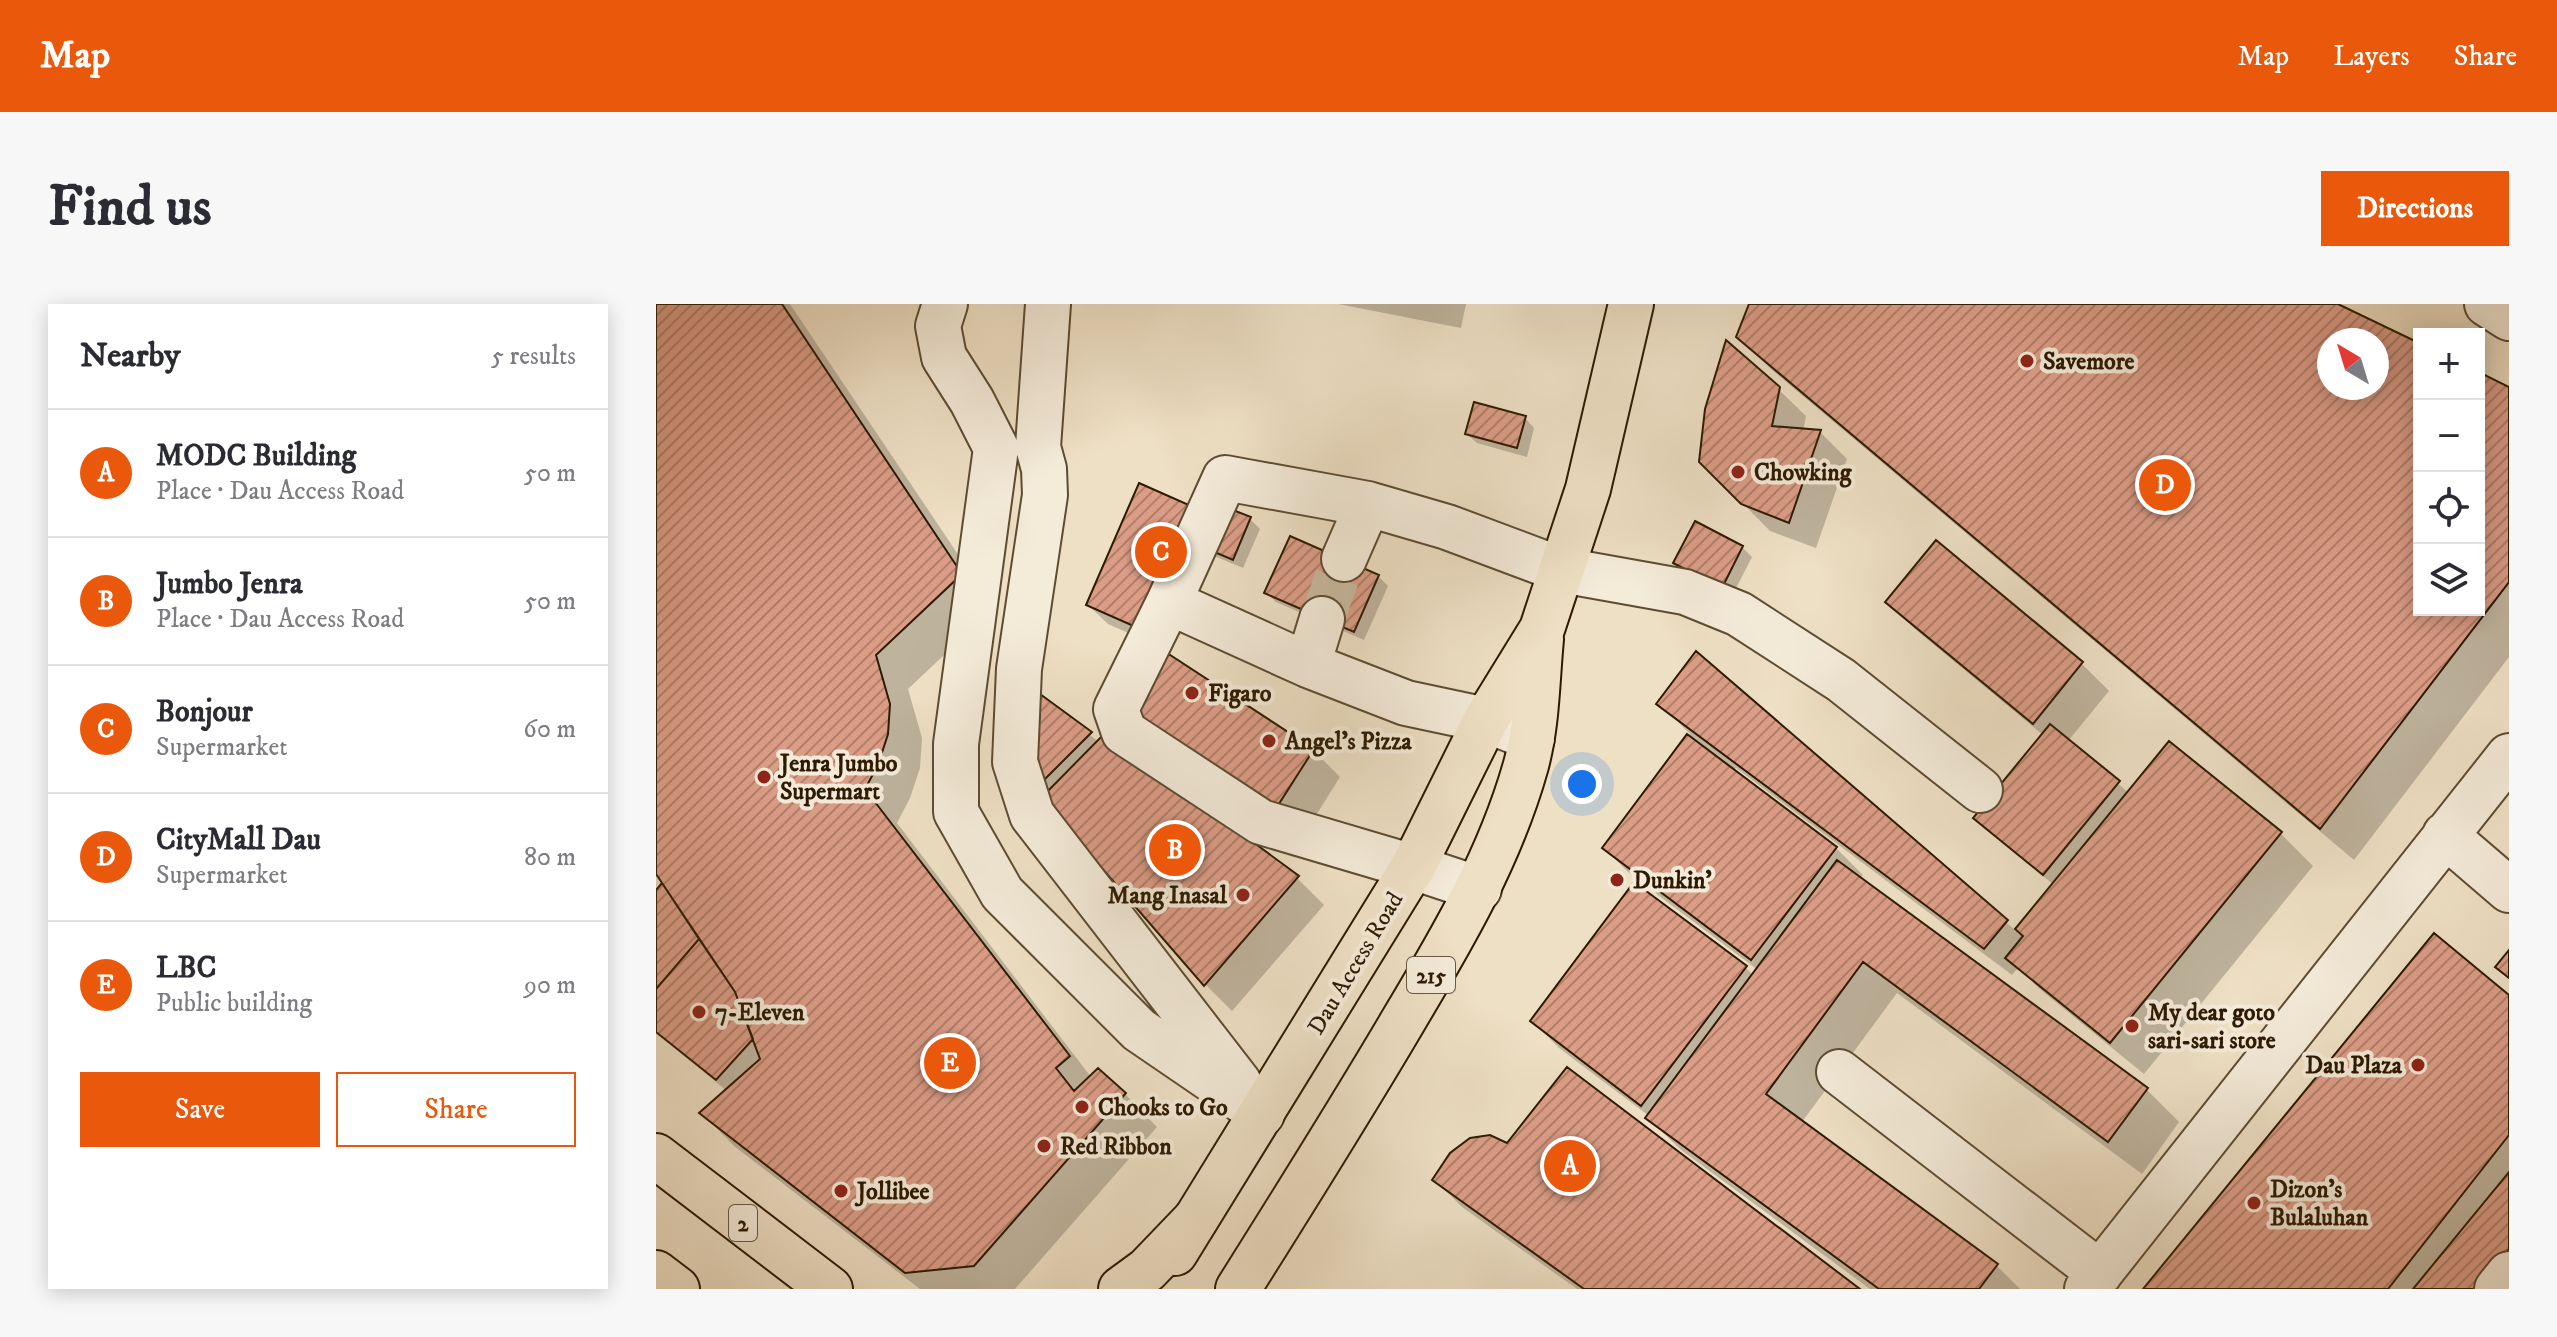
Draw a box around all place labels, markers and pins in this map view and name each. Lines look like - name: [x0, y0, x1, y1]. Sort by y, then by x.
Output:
- place label: Savemore: [2043, 347, 2135, 377]
- marker: Savemore: [2018, 352, 2036, 370]
- pin: D: [2139, 455, 2191, 515]
- place label: Chowking: [1754, 458, 1853, 488]
- marker: Chowking: [1729, 463, 1747, 481]
- pin: C: [1135, 522, 1187, 582]
- place label: Figaro: [1208, 679, 1272, 709]
- marker: Figaro: [1183, 684, 1201, 702]
- place label: Angel's Pizza: [1284, 727, 1413, 757]
- marker: Angel's Pizza: [1260, 732, 1278, 750]
- place label: Jenra Jumbo Supermart: [777, 749, 898, 807]
- marker: Jenra Jumbo Supermart: [755, 768, 773, 786]
- pin: B: [1149, 820, 1201, 880]
- place label: Dunkin': [1633, 866, 1712, 896]
- marker: Dunkin': [1608, 871, 1626, 889]
- place label: Mang Inasal: [1107, 881, 1228, 911]
- marker: Mang Inasal: [1234, 886, 1252, 904]
- place label: 7-Eleven: [715, 998, 805, 1028]
- place label: My dear goto sari-sari store: [2148, 998, 2276, 1056]
- marker: 7-Eleven: [690, 1003, 708, 1021]
- marker: My dear goto sari-sari store: [2123, 1017, 2141, 1035]
- pin: E: [924, 1033, 976, 1093]
- place label: Dau Plaza: [2305, 1051, 2403, 1081]
- marker: Dau Plaza: [2409, 1056, 2427, 1074]
- place label: Chooks to Go: [1098, 1093, 1228, 1123]
- marker: Chooks to Go: [1073, 1098, 1091, 1116]
- place label: Red Ribbon: [1060, 1132, 1172, 1162]
- pin: A: [1544, 1136, 1596, 1196]
- marker: Red Ribbon: [1035, 1137, 1053, 1155]
- place label: Dizon's Bulaluhan: [2270, 1175, 2369, 1233]
- place label: Jollibee: [854, 1177, 929, 1207]
- marker: Jollibee: [832, 1182, 850, 1200]
- marker: Dizon's Bulaluhan: [2245, 1194, 2263, 1212]

